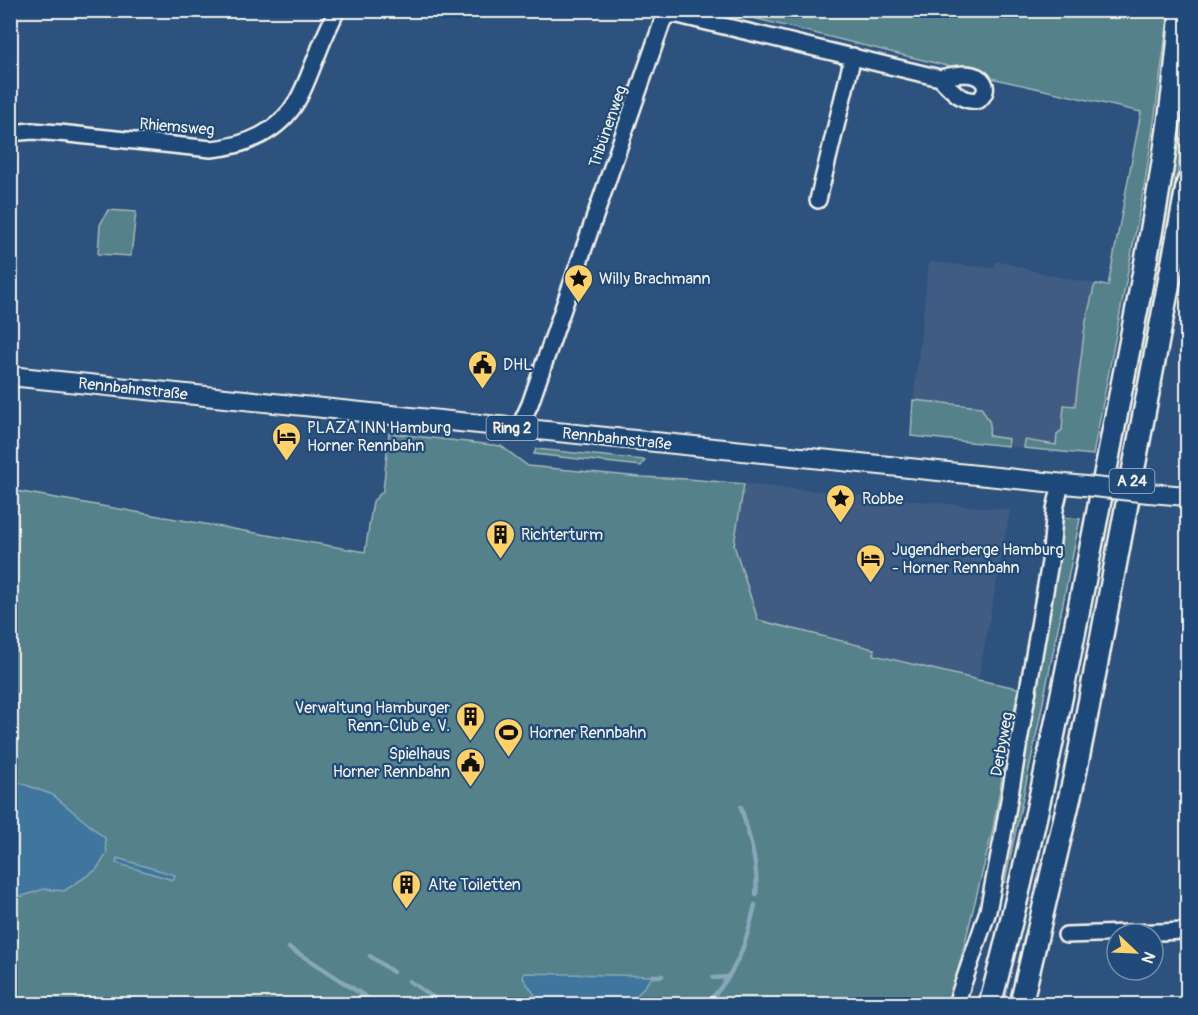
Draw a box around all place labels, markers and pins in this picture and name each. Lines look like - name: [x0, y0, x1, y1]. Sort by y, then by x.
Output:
- place icon: Willy Brachmann: [562, 262, 594, 304]
- place label: Willy Brachmann: [599, 269, 711, 289]
- public building icon: DHL: [466, 348, 498, 390]
- place label: DHL: [503, 355, 532, 375]
- place label: PLAZA INN Hamburg Horner Rennbahn: [307, 418, 451, 456]
- hotel icon: PLAZA INN Hamburg Horner Rennbahn: [270, 420, 302, 462]
- place icon: Robbe: [825, 482, 857, 524]
- place label: Robbe: [862, 489, 904, 509]
- building icon: Richterturm: [484, 518, 516, 560]
- place label: Richterturm: [521, 525, 603, 545]
- place label: Jugendherberge Hamburg - Horner Rennbahn: [892, 540, 1064, 578]
- hotel icon: Jugendherberge Hamburg - Horner Rennbahn: [855, 542, 887, 584]
- place label: Verwaltung Hamburger Renn-Club e. V.: [295, 698, 450, 736]
- building icon: Verwaltung Hamburger Renn-Club e. V.: [455, 700, 487, 742]
- sports icon: Horner Rennbahn: [492, 716, 524, 758]
- place label: Horner Rennbahn: [529, 723, 646, 743]
- place label: Spielhaus Horner Rennbahn: [333, 744, 450, 782]
- public building icon: Spielhaus Horner Rennbahn: [455, 746, 487, 788]
- building icon: Alte Toiletten: [391, 868, 423, 910]
- place label: Alte Toiletten: [428, 875, 521, 895]

